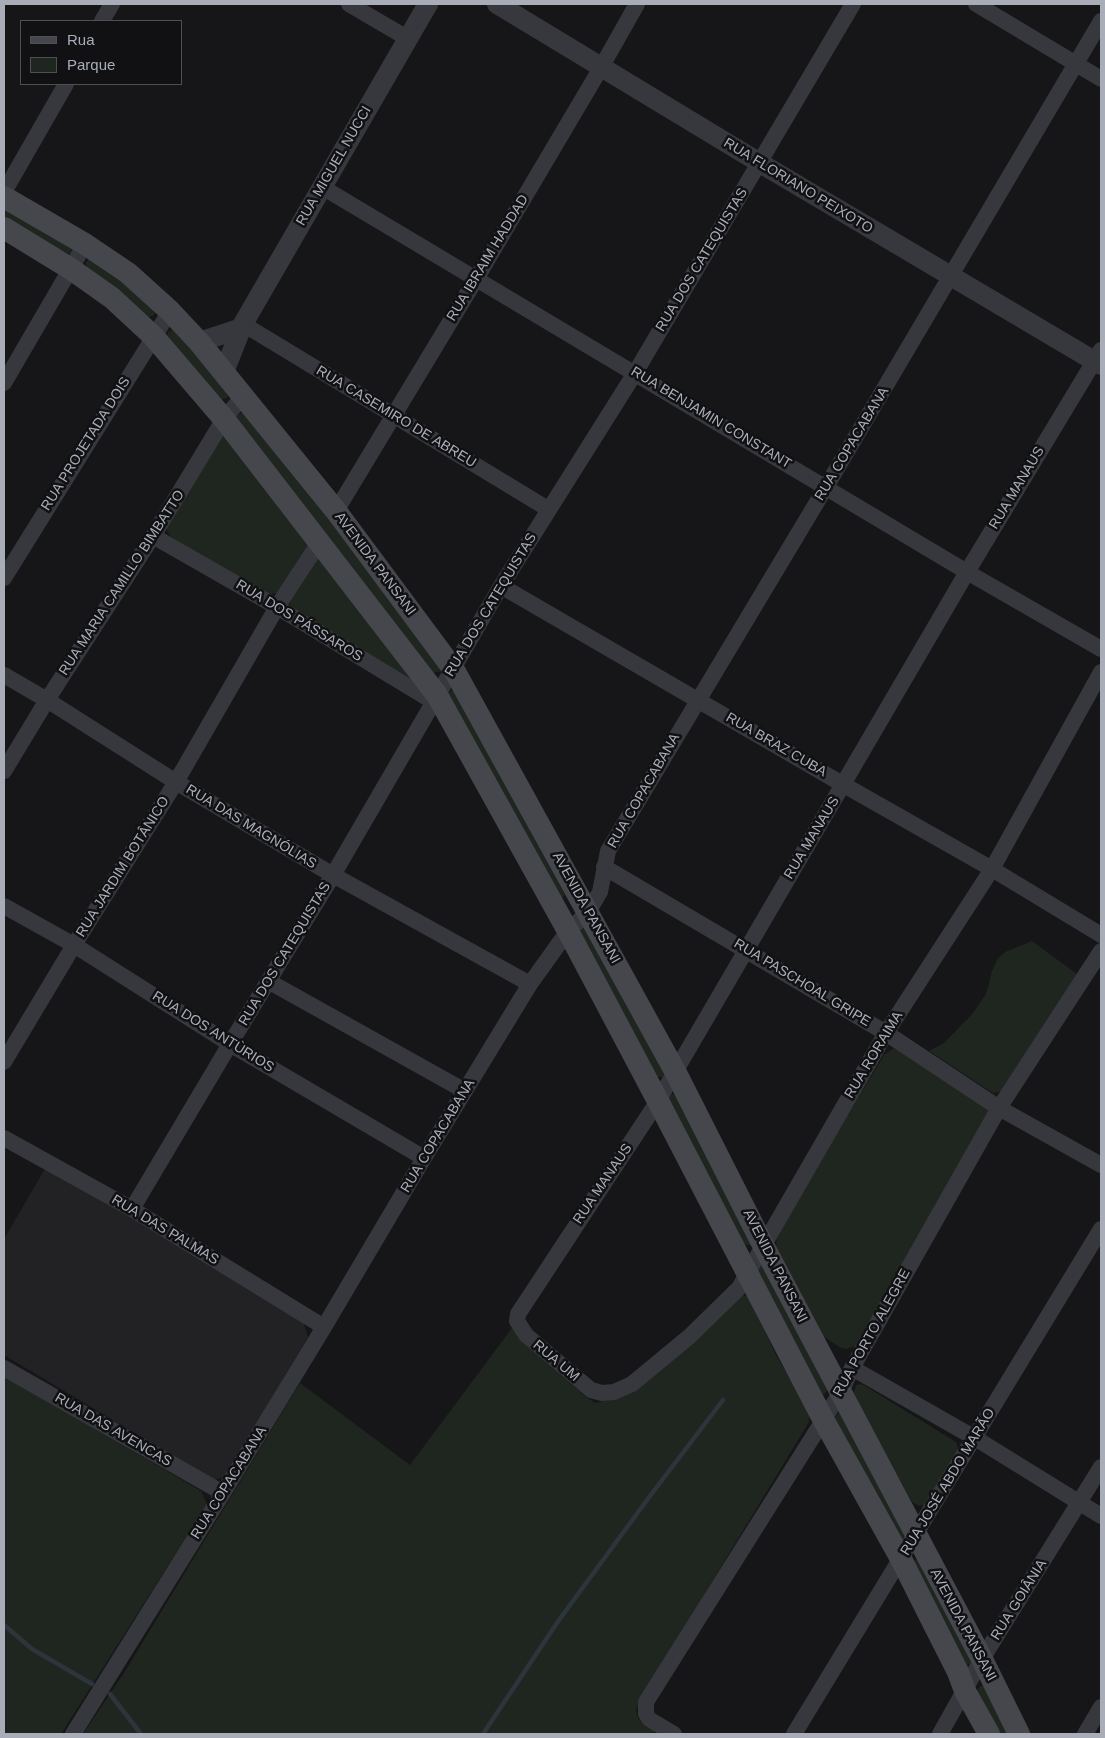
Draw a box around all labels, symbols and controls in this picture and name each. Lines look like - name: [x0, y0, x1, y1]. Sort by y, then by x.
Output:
- legend: [20, 20, 182, 85]
- text: Rua: [67, 31, 95, 48]
- text: Parque: [67, 56, 115, 73]
- street label: RUA MIGUEL NUCCI: [293, 103, 375, 229]
- street label: RUA FLORIANO PEIXOTO: [720, 135, 876, 237]
- street label: RUA DOS CATEQUISTAS: [652, 185, 752, 335]
- street label: RUA IBRAIM HADDAD: [444, 192, 532, 324]
- street label: RUA CASEMIRO DE ABREU: [313, 363, 479, 471]
- street label: RUA BENJAMIN CONSTANT: [628, 363, 794, 473]
- street label: RUA PROJETADA DOIS: [38, 374, 134, 514]
- street label: RUA COPACABANA: [811, 384, 893, 504]
- street label: RUA MANAUS: [986, 444, 1048, 532]
- street label: RUA MARIA CAMILLO BIMBATTO: [56, 487, 188, 679]
- street label: AVENIDA PANSANI: [331, 509, 419, 619]
- street label: RUA DOS CATEQUISTAS: [441, 530, 541, 680]
- street label: RUA DOS PÁSSAROS: [233, 577, 365, 665]
- street label: RUA BRAZ CUBA: [723, 709, 829, 781]
- street label: RUA COPACABANA: [604, 731, 684, 851]
- street label: RUA DAS MAGNÓLIAS: [183, 781, 319, 873]
- street label: RUA JARDIM BOTÂNICO: [73, 794, 173, 940]
- street label: RUA MANAUS: [781, 794, 843, 882]
- street label: AVENIDA PANSANI: [548, 849, 624, 967]
- street label: RUA DOS CATEQUISTAS: [235, 879, 335, 1029]
- street label: RUA PASCHOAL GRIPE: [731, 936, 873, 1030]
- street label: RUA DOS ANTÙRIOS: [149, 988, 277, 1076]
- street label: RUA RORAIMA: [841, 1008, 907, 1102]
- street label: RUA COPACABANA: [397, 1076, 479, 1196]
- street label: RUA MANAUS: [570, 1141, 636, 1227]
- street label: RUA DAS PALMAS: [108, 1191, 222, 1269]
- street label: AVENIDA PANSANI: [739, 1207, 811, 1325]
- street label: RUA PORTO ALEGRE: [830, 1266, 914, 1400]
- street label: RUA UM: [529, 1337, 583, 1385]
- street label: RUA DAS AVENCAS: [52, 1390, 174, 1470]
- street label: RUA JOSÉ ABDO MARÃO: [897, 1405, 999, 1559]
- street label: RUA COPACABANA: [188, 1424, 270, 1542]
- street label: RUA GOIÂNIA: [988, 1557, 1050, 1643]
- street label: AVENIDA PANSANI: [926, 1566, 1000, 1684]

